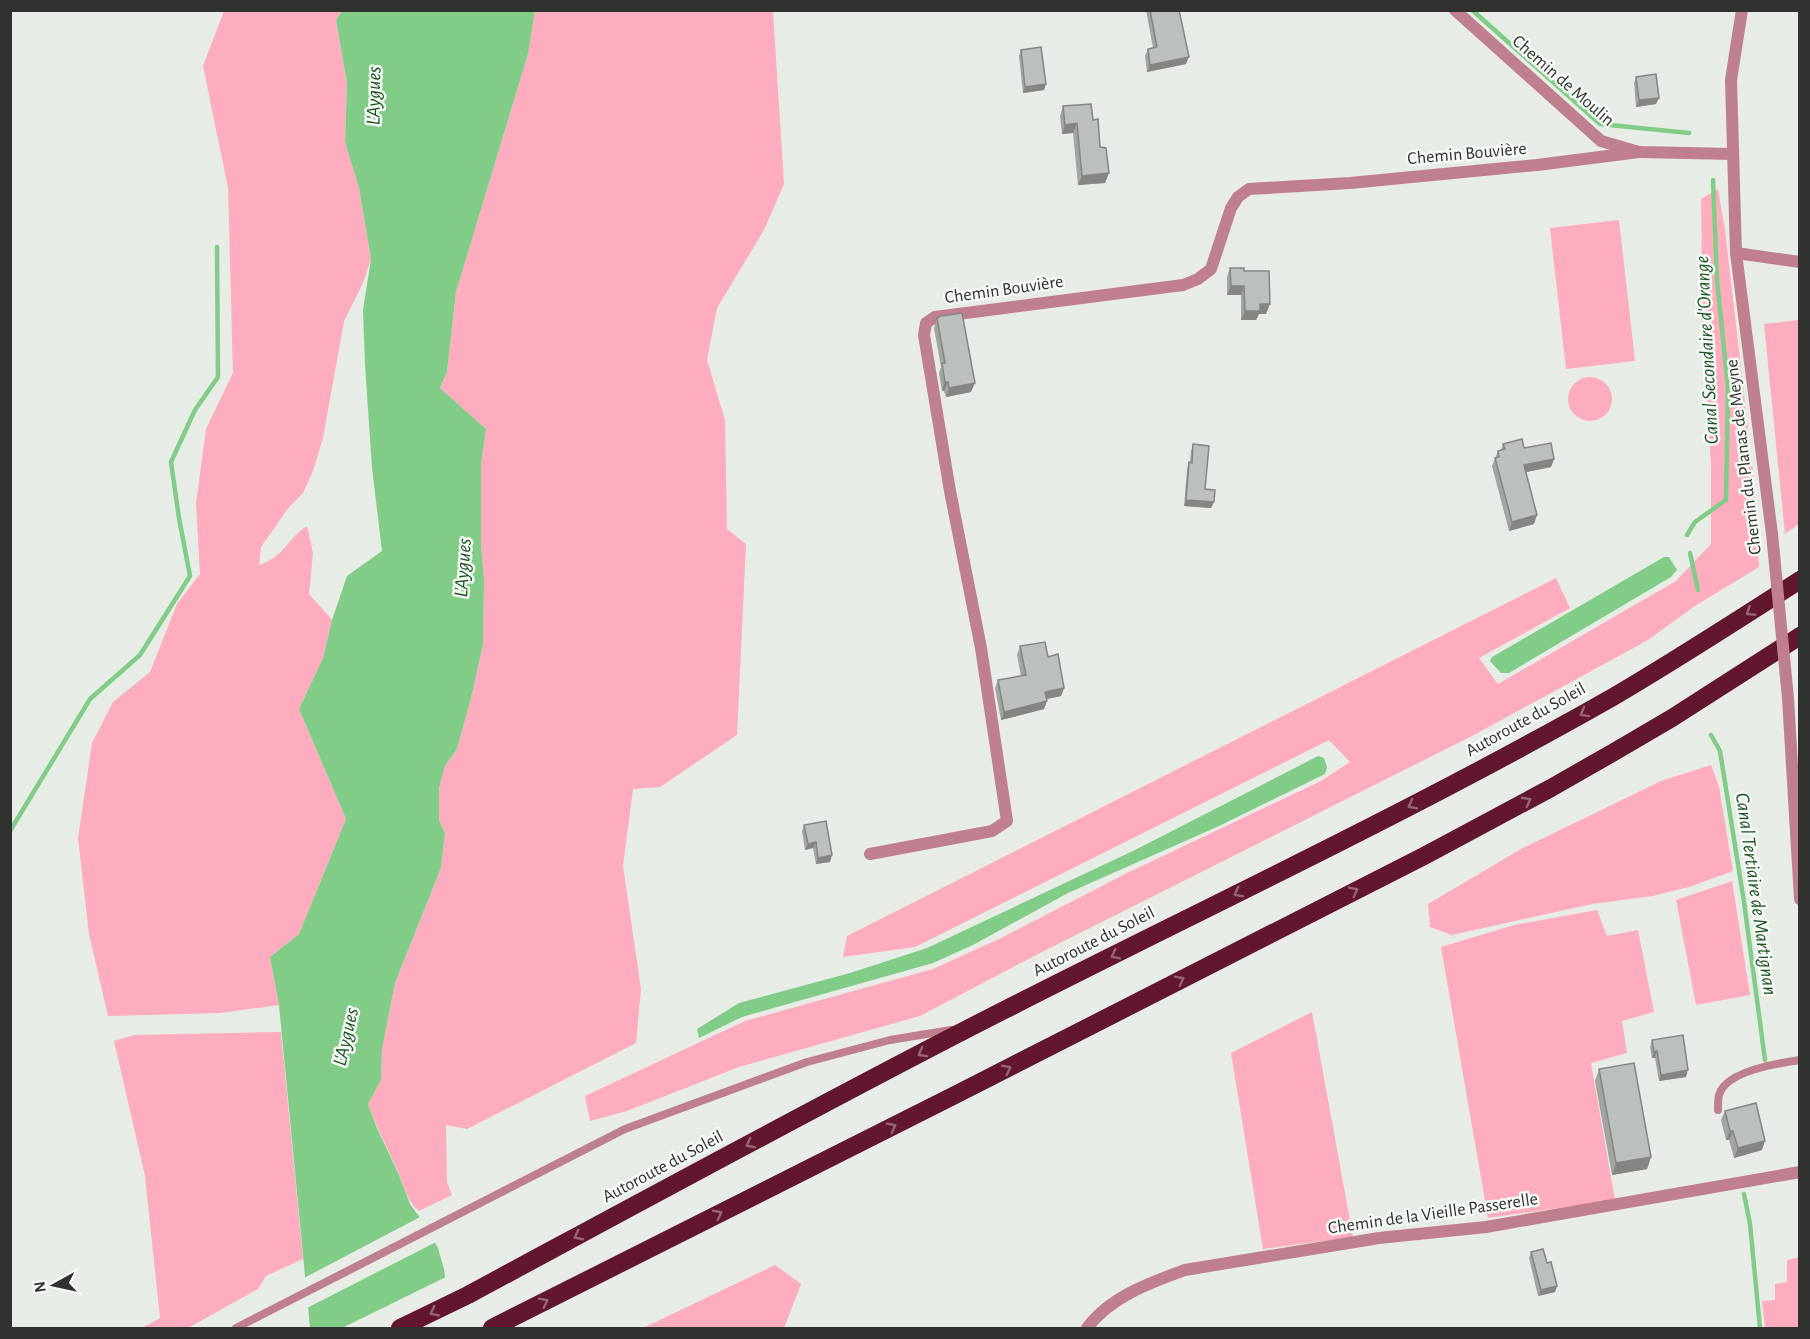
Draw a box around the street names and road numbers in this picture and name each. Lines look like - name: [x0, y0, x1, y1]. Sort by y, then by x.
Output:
- street label: Chemin de Moulin: [1509, 32, 1617, 130]
- street label: Chemin Bouvière: [1407, 140, 1527, 168]
- street label: Chemin Bouvière: [943, 273, 1065, 307]
- street label: Chemin du Planas de Meyne: [1723, 358, 1765, 556]
- street label: Autoroute du Soleil: [1463, 680, 1589, 760]
- street label: Autoroute du Soleil: [1030, 904, 1158, 980]
- street label: Autoroute du Soleil: [600, 1128, 726, 1206]
- street label: Chemin de la Vieille Passerelle: [1327, 1190, 1539, 1238]

